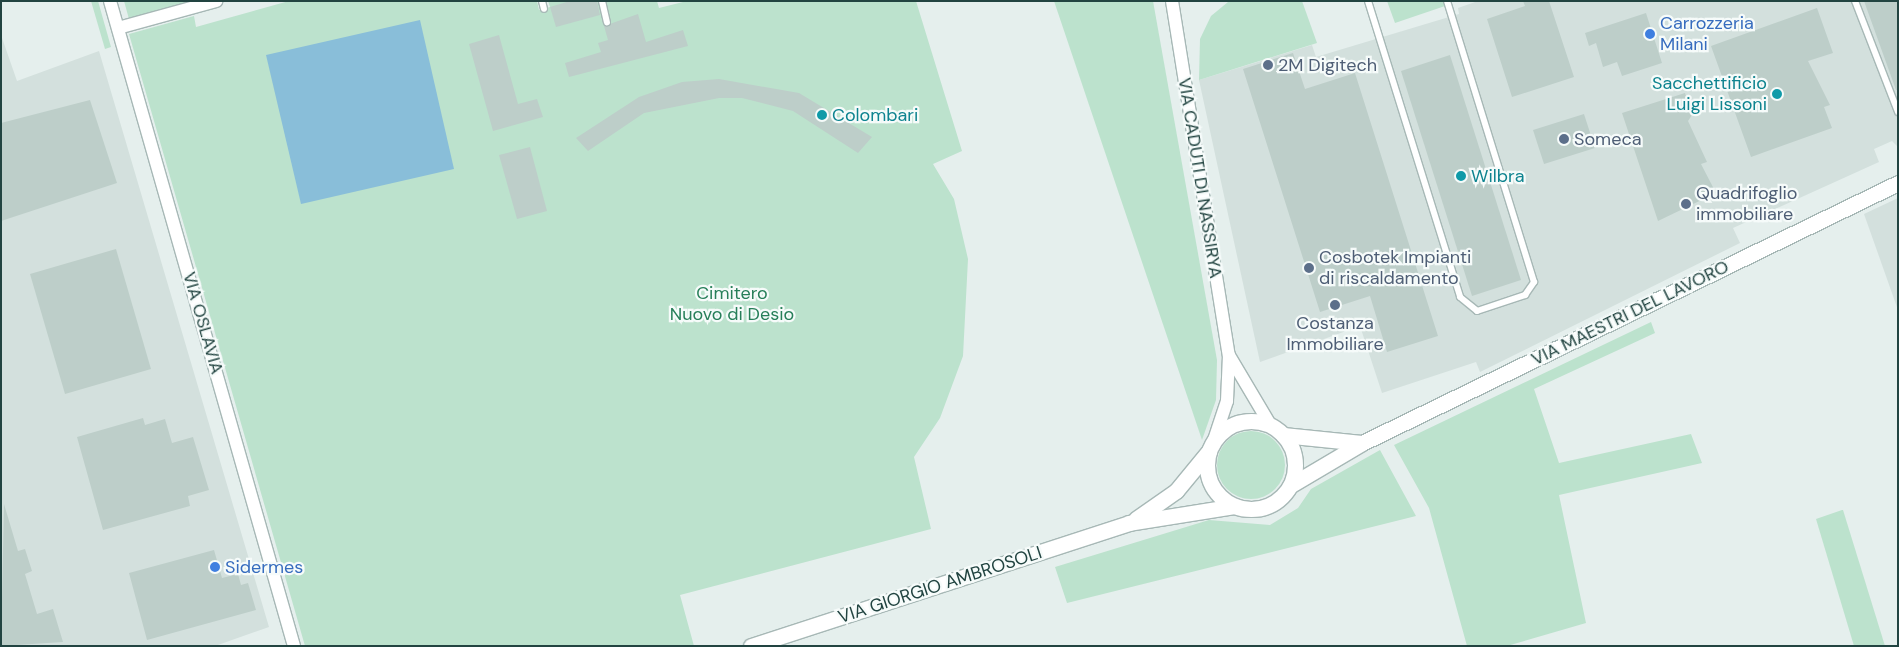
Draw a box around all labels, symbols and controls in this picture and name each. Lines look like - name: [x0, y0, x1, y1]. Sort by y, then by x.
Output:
- place label: Carrozzeria Milani: [1660, 13, 1754, 56]
- marker: Carrozzeria Milani: [1644, 28, 1656, 40]
- place label: 2M Digitech: [1278, 54, 1377, 76]
- marker: 2M Digitech: [1262, 59, 1274, 71]
- place label: Sacchettificio Luigi Lissoni: [1652, 73, 1767, 116]
- street label: VIA CADUTI DI NASSIRYA: [1173, 76, 1227, 280]
- marker: Sacchettificio Luigi Lissoni: [1771, 88, 1783, 100]
- place label: Colombari: [832, 104, 918, 126]
- marker: Colombari: [816, 109, 828, 121]
- place label: Someca: [1574, 128, 1641, 150]
- marker: Someca: [1558, 133, 1570, 145]
- place label: Wilbra: [1471, 165, 1524, 187]
- marker: Wilbra: [1455, 170, 1467, 182]
- place label: Quadrifoglio immobiliare: [1696, 183, 1797, 225]
- marker: Quadrifoglio immobiliare: [1680, 198, 1692, 210]
- place label: Cosbotek Impianti di riscaldamento: [1319, 247, 1471, 290]
- street label: VIA MAESTRI DEL LAVORO: [1528, 256, 1732, 370]
- marker: Cosbotek Impianti di riscaldamento: [1303, 262, 1315, 274]
- street label: VIA OSLAVIA: [178, 269, 228, 377]
- park label: Cimitero Nuovo di Desio: [670, 283, 794, 326]
- marker: Costanza Immobiliare: [1329, 299, 1341, 311]
- place label: Costanza Immobiliare: [1286, 313, 1384, 356]
- street label: VIA GIORGIO AMBROSOLI: [836, 542, 1044, 628]
- place label: Sidermes: [225, 556, 303, 578]
- marker: Sidermes: [209, 561, 221, 573]

